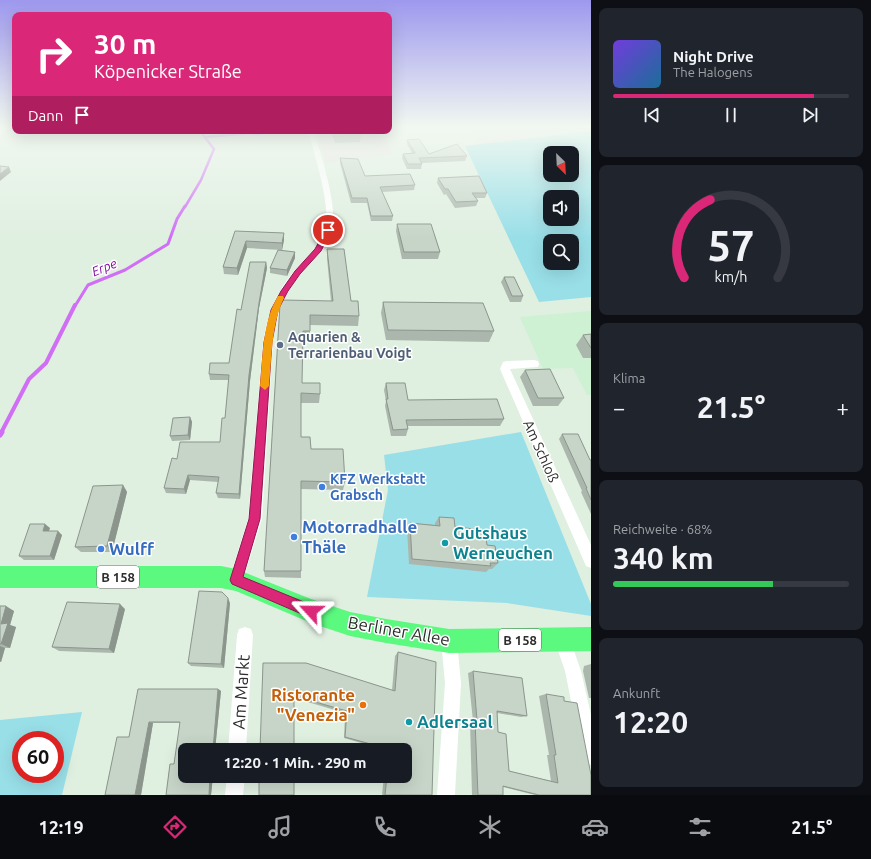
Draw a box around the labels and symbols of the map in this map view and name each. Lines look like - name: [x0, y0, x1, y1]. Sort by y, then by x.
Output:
- north arrow: [543, 146, 579, 182]
- pin: [311, 213, 345, 247]
- water label: Erpe: [90, 256, 119, 278]
- place label: Aquarien & Terrarienbau Voigt: [288, 329, 412, 361]
- marker: Aquarien & Terrarienbau Voigt: [275, 340, 285, 350]
- street label: Am Schloß: [520, 417, 562, 485]
- place label: KFZ Werkstatt Grabsch: [330, 471, 425, 503]
- marker: KFZ Werkstatt Grabsch: [317, 482, 327, 492]
- place label: Motorradhalle Thäle: [302, 517, 417, 556]
- place label: Gutshaus Werneuchen: [453, 523, 553, 562]
- marker: Motorradhalle Thäle: [289, 532, 299, 542]
- marker: Gutshaus Werneuchen: [440, 538, 450, 548]
- place label: Wulff: [109, 539, 155, 558]
- marker: Wulff: [96, 544, 106, 554]
- road number: B 158: [97, 566, 139, 588]
- position arrow: [290, 590, 332, 632]
- street label: Berliner Allee: [347, 612, 452, 649]
- road number: B 158: [499, 629, 541, 651]
- street label: Am Markt: [228, 654, 253, 730]
- place label: Ristorante "Venezia": [271, 685, 355, 724]
- marker: Ristorante "Venezia": [358, 700, 368, 710]
- place label: Adlersaal: [417, 712, 493, 731]
- marker: Adlersaal: [404, 717, 414, 727]
- speed limit sign: 60: [12, 731, 64, 783]

